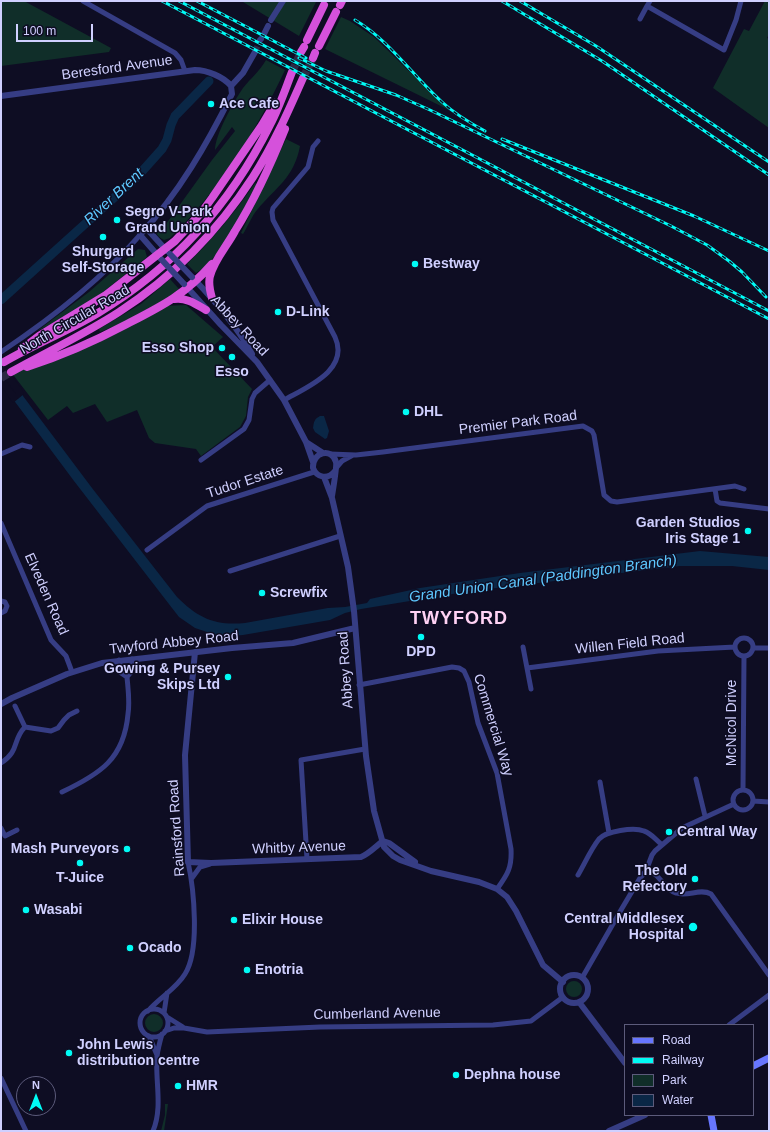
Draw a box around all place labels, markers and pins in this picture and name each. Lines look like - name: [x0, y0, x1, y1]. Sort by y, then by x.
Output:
- place label: Ace Cafe: [219, 96, 279, 112]
- marker: Ace Cafe: [206, 99, 216, 109]
- place label: Segro V-Park Grand Union: [125, 204, 212, 236]
- marker: Segro V-Park Grand Union: [112, 215, 122, 225]
- marker: Shurgard Self-Storage: [98, 232, 108, 242]
- place label: Shurgard Self-Storage: [62, 244, 144, 276]
- place label: Bestway: [423, 256, 480, 272]
- marker: Bestway: [410, 259, 420, 269]
- place label: D-Link: [286, 304, 330, 320]
- marker: D-Link: [273, 307, 283, 317]
- place label: Esso Shop: [142, 340, 214, 356]
- marker: Esso Shop: [217, 343, 227, 353]
- marker: Esso: [227, 352, 237, 362]
- place label: Esso: [215, 364, 249, 380]
- place label: DHL: [414, 404, 443, 420]
- marker: DHL: [401, 407, 411, 417]
- place label: Garden Studios Iris Stage 1: [636, 515, 740, 548]
- marker: Garden Studios Iris Stage 1: [743, 526, 753, 536]
- place label: Screwfix: [270, 585, 328, 601]
- marker: Screwfix: [257, 588, 267, 598]
- marker: DPD: [416, 632, 426, 642]
- place label: DPD: [406, 644, 436, 660]
- place label: Gowing & Pursey Skips Ltd: [104, 661, 220, 694]
- marker: Gowing & Pursey Skips Ltd: [223, 672, 233, 682]
- place label: Central Way: [677, 824, 757, 840]
- marker: Central Way: [664, 827, 674, 837]
- place label: Mash Purveyors: [11, 841, 119, 857]
- marker: Mash Purveyors: [122, 844, 132, 854]
- marker: T-Juice: [75, 858, 85, 868]
- place label: The Old Refectory: [622, 863, 687, 896]
- place label: T-Juice: [56, 870, 104, 886]
- marker: The Old Refectory: [690, 874, 700, 884]
- place label: Wasabi: [34, 902, 82, 918]
- marker: Wasabi: [21, 905, 31, 915]
- place label: Central Middlesex Hospital: [564, 911, 684, 944]
- place label: Elixir House: [242, 912, 323, 928]
- marker: Elixir House: [229, 915, 239, 925]
- marker: Central Middlesex Hospital: [687, 921, 699, 933]
- place label: Ocado: [138, 940, 182, 956]
- marker: Ocado: [125, 943, 135, 953]
- place label: Enotria: [255, 962, 303, 978]
- marker: Enotria: [242, 965, 252, 975]
- place label: John Lewis distribution centre: [77, 1037, 200, 1070]
- marker: John Lewis distribution centre: [64, 1048, 74, 1058]
- place label: Dephna house: [464, 1067, 560, 1083]
- marker: Dephna house: [451, 1070, 461, 1080]
- place label: HMR: [186, 1078, 218, 1094]
- marker: HMR: [173, 1081, 183, 1091]

